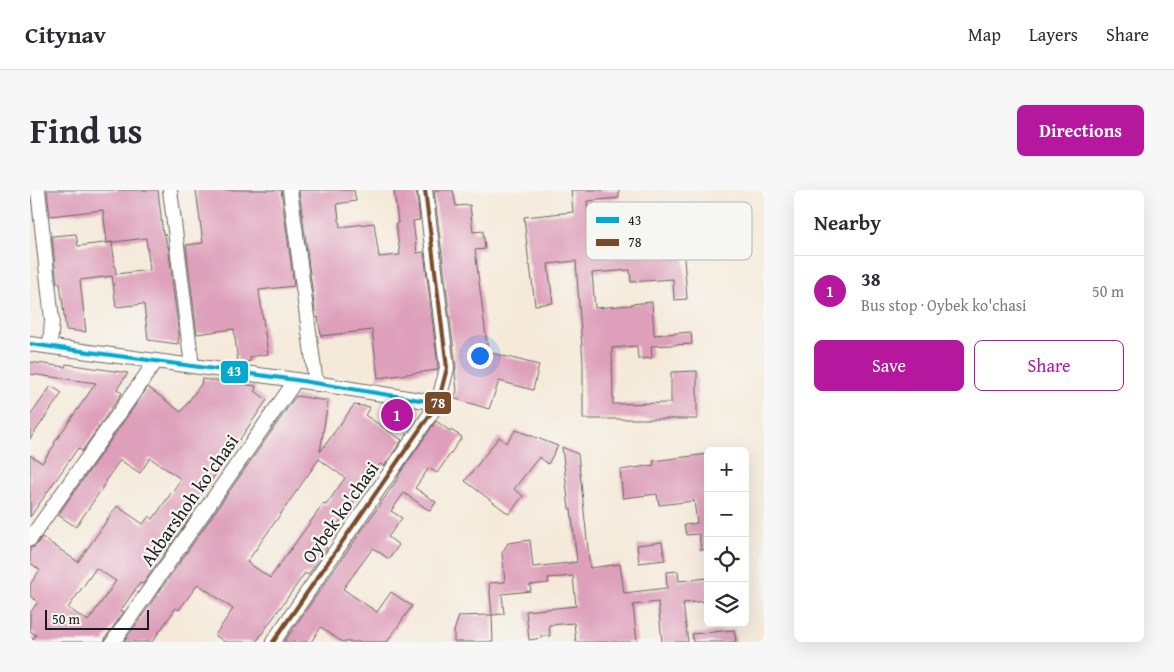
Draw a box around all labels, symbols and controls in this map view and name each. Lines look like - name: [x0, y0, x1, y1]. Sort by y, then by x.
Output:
- text: Citynav: [25, 17, 106, 52]
- text: Map: [968, 21, 1001, 48]
- text: Layers: [1029, 21, 1078, 48]
- text: Share: [1106, 21, 1149, 48]
- text: Find us: [30, 105, 143, 156]
- button: Directions: [1017, 105, 1144, 156]
- legend: [586, 202, 752, 260]
- text: Nearby: [814, 207, 881, 238]
- text: 43: [628, 210, 641, 230]
- text: 78: [628, 232, 642, 252]
- text: 38: [861, 265, 881, 293]
- text: 1: [826, 279, 834, 303]
- text: 50 m: [1092, 279, 1124, 303]
- text: Bus stop · Oybek ko'chasi: [861, 293, 1027, 317]
- button: Save: [814, 340, 964, 391]
- button: Share: [974, 340, 1124, 391]
- your location: [467, 343, 493, 369]
- line badge: 43: [220, 360, 249, 384]
- text: 43: [227, 361, 241, 381]
- line badge: 78: [424, 391, 452, 415]
- text: 78: [431, 393, 445, 413]
- pin: 1: [381, 396, 413, 434]
- street label: Akbarshoh ko'chasi: [133, 428, 245, 572]
- map controls: [704, 447, 749, 627]
- button: +: [704, 447, 749, 492]
- street label: Oybek ko'chasi: [295, 456, 385, 568]
- button: −: [704, 492, 749, 537]
- button: locate: [704, 537, 749, 582]
- button: layers: [704, 582, 749, 627]
- scale bar: [45, 607, 149, 630]
- text: 50 m: [52, 609, 80, 629]

